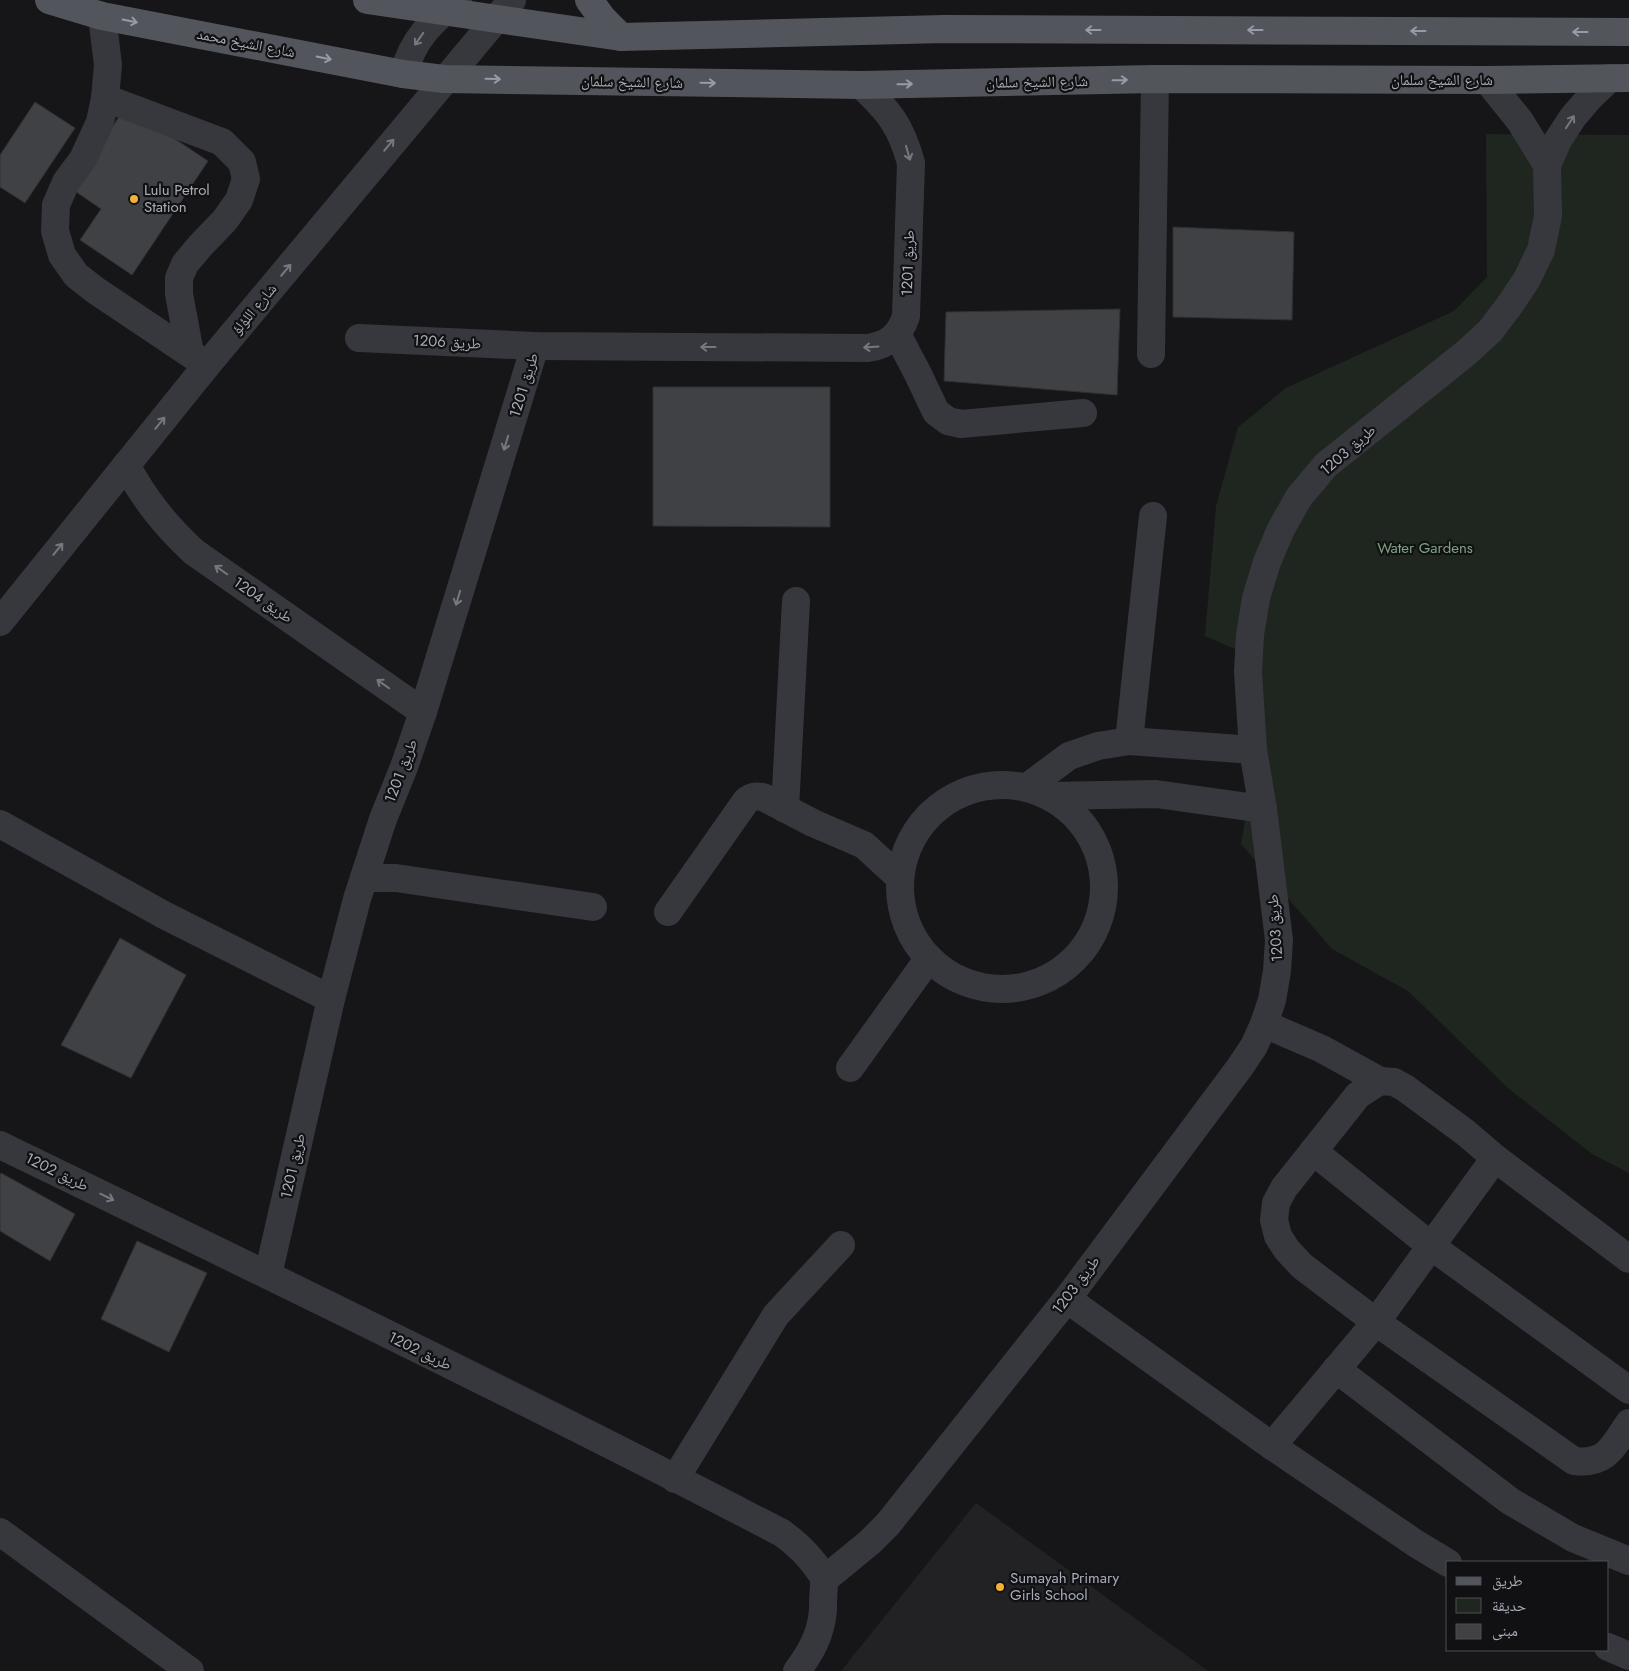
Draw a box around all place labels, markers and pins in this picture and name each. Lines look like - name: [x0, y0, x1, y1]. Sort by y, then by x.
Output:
- place label: Lulu Petrol Station: [144, 179, 210, 218]
- marker: Lulu Petrol Station: [128, 193, 140, 205]
- place label: Sumayah Primary Girls School: [1010, 1567, 1120, 1606]
- marker: Sumayah Primary Girls School: [994, 1581, 1006, 1593]

